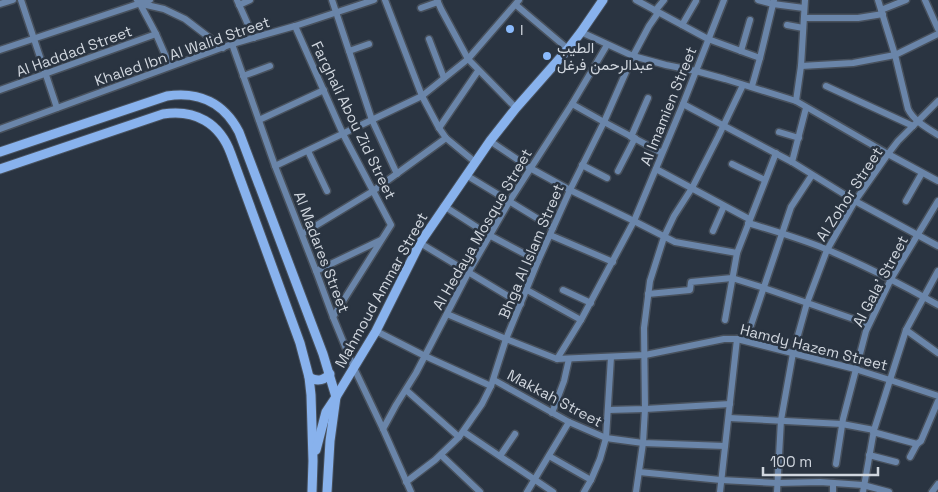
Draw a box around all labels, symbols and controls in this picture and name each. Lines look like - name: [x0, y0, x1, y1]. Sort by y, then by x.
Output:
- street label: Khaled Ibn Al Walid Street: [92, 12, 272, 90]
- place label: ا: [520, 20, 523, 39]
- street label: Al Haddad Street: [13, 21, 135, 81]
- marker: ا: [504, 23, 516, 35]
- street label: Farghali Abou Zid Street: [307, 38, 401, 202]
- place label: الطيب عبدالرحمن فرغل: [557, 38, 653, 75]
- street label: Al Imamien Street: [635, 44, 701, 168]
- marker: الطيب عبدالرحمن فرغل: [541, 50, 553, 62]
- street label: Al Zohor Street: [811, 143, 887, 245]
- street label: Al Hedaya Mosque Street: [428, 145, 536, 313]
- street label: Bhga Al Islam Street: [494, 181, 568, 321]
- street label: Al Madares Street: [290, 189, 354, 315]
- street label: Mahmoud Ammar Street: [330, 209, 432, 371]
- street label: Al Gala' Street: [848, 232, 912, 330]
- street label: Hamdy Hazem Street: [738, 319, 890, 375]
- street label: Makkah Street: [504, 365, 606, 431]
- scale bar: [763, 444, 878, 476]
- text: 100 m: [770, 452, 812, 471]

